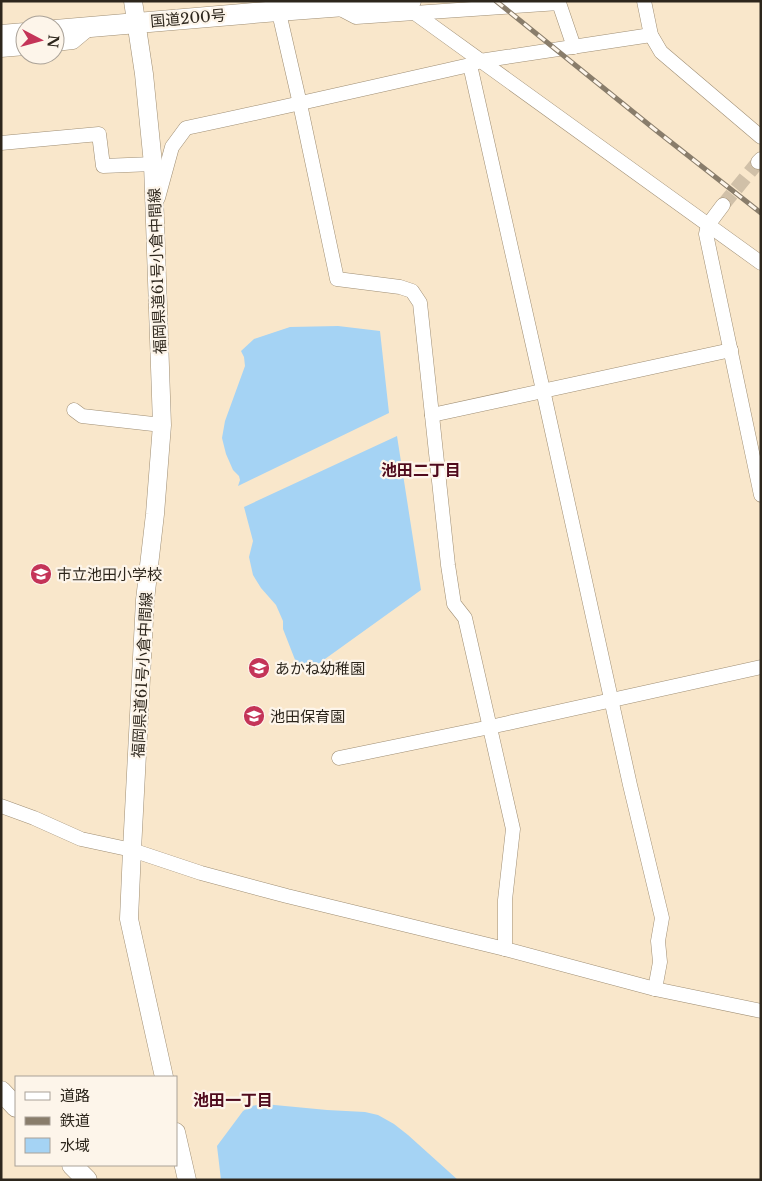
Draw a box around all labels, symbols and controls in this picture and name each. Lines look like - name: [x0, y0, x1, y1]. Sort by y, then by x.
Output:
- street label: 国道200号: [149, 5, 227, 31]
- north arrow: [15, 15, 65, 65]
- text: N: [43, 34, 63, 49]
- street label: 福岡県道61号小倉中間線: [145, 188, 169, 354]
- district label: 池田二丁目: [381, 460, 461, 480]
- school or university icon: 市立池田小学校: [29, 562, 53, 586]
- place label: 市立池田小学校: [57, 565, 162, 584]
- street label: 福岡県道61号小倉中間線: [128, 591, 156, 759]
- school or university icon: あかね幼稚園: [247, 656, 271, 680]
- place label: あかね幼稚園: [275, 659, 365, 678]
- school or university icon: 池田保育園: [242, 704, 266, 728]
- place label: 池田保育園: [270, 707, 345, 726]
- legend: [15, 1076, 178, 1166]
- text: 道路: [60, 1086, 90, 1105]
- district label: 池田一丁目: [193, 1090, 273, 1110]
- text: 鉄道: [60, 1111, 90, 1130]
- text: 水域: [60, 1136, 90, 1155]

